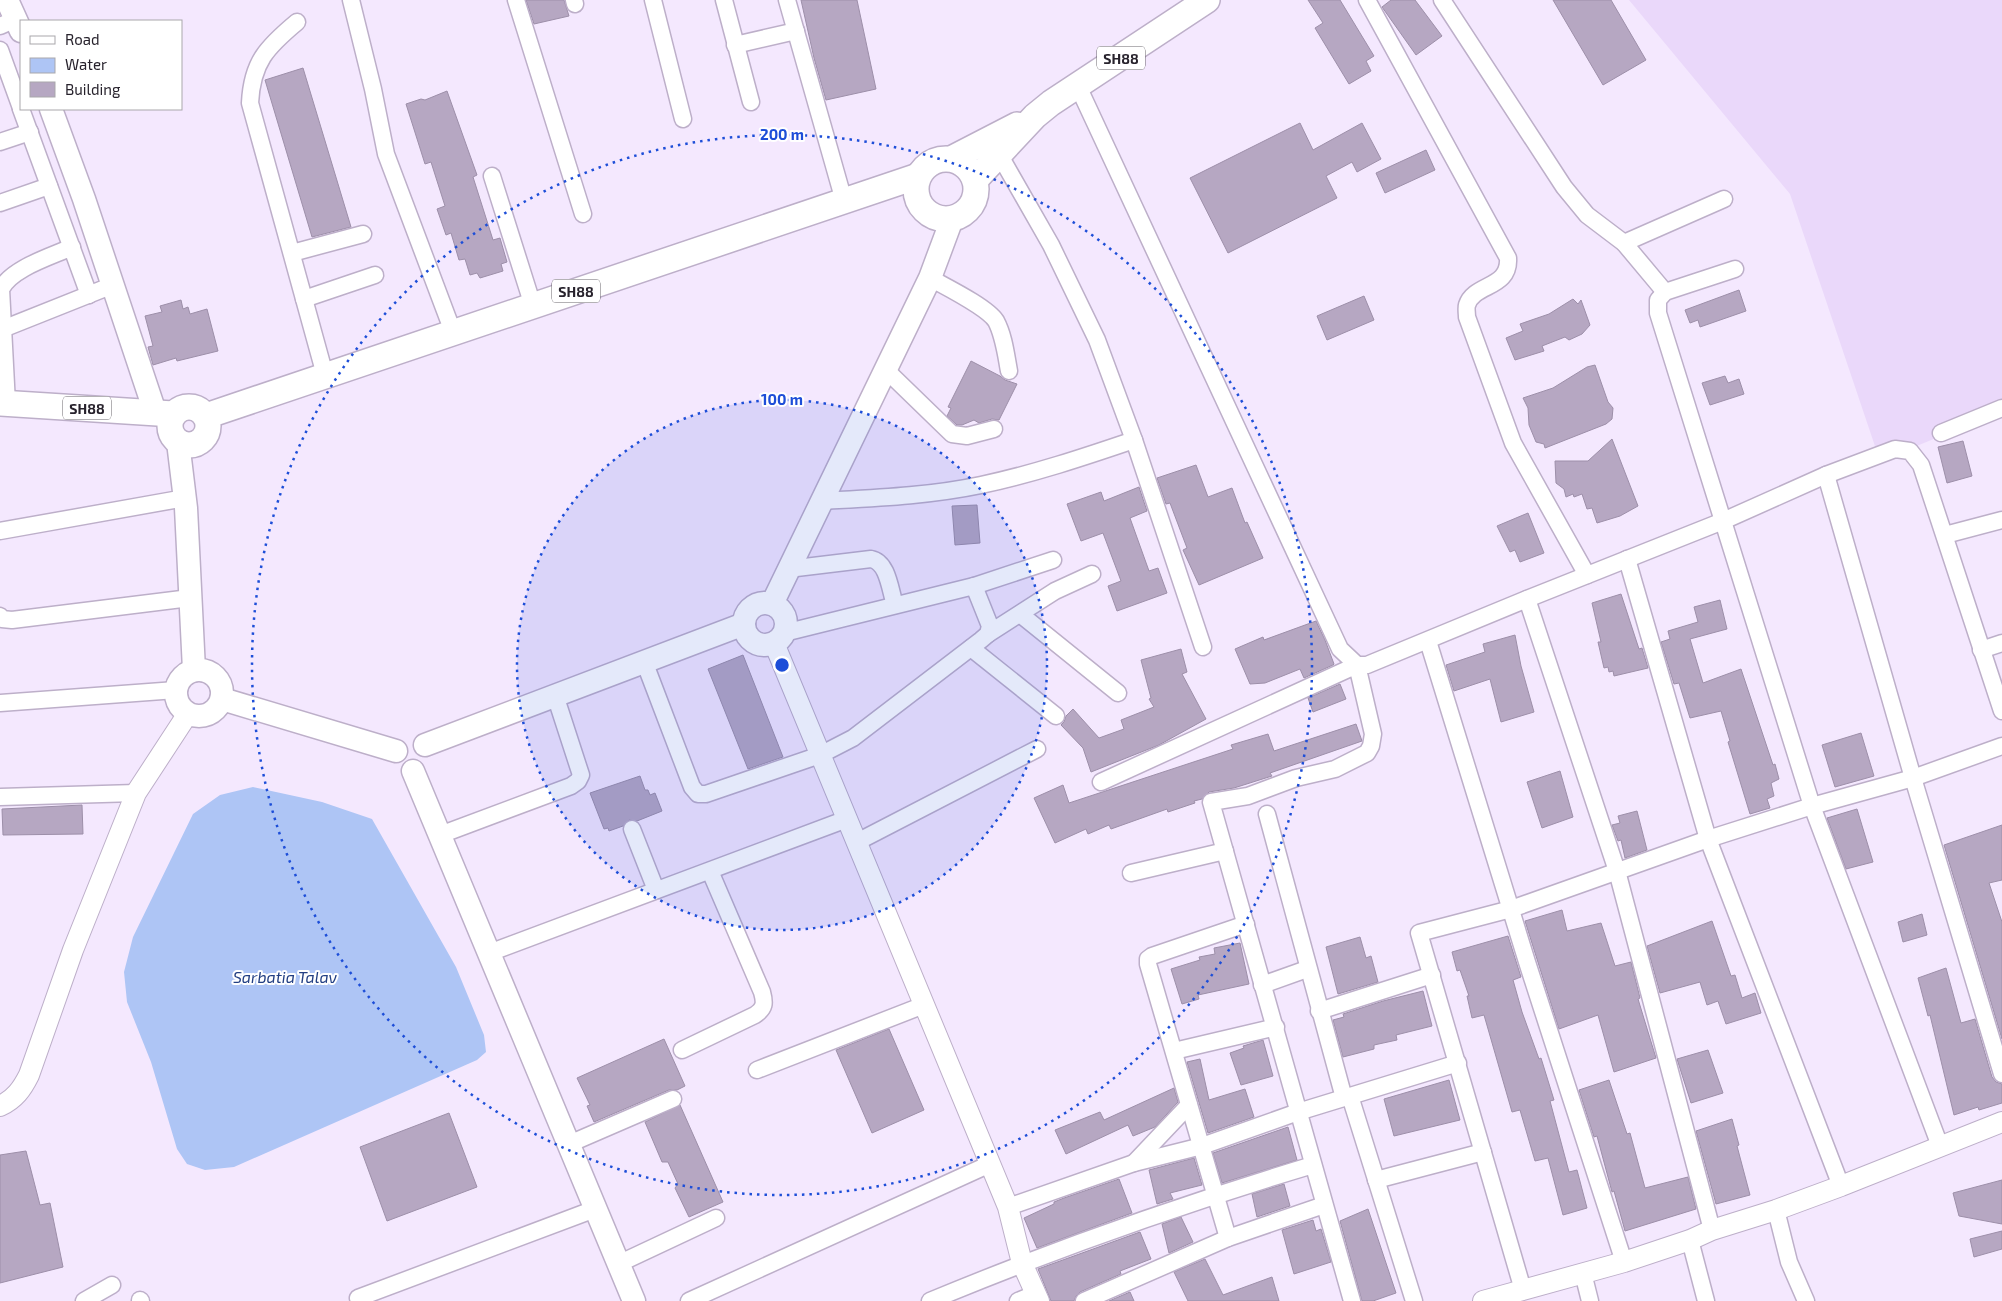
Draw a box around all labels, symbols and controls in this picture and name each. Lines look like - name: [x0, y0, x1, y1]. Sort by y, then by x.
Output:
- legend: [20, 20, 182, 110]
- text: Road: [65, 30, 100, 48]
- road number: SH88: [1097, 46, 1145, 70]
- text: Water: [65, 55, 107, 73]
- text: Building: [65, 80, 121, 98]
- text: 200 m: [760, 125, 804, 143]
- road number: SH88: [552, 280, 600, 302]
- text: 100 m: [761, 390, 803, 408]
- road number: SH88: [63, 396, 111, 419]
- centre of rings: [773, 656, 791, 674]
- water label: Sarbatia Talav: [233, 967, 338, 986]

